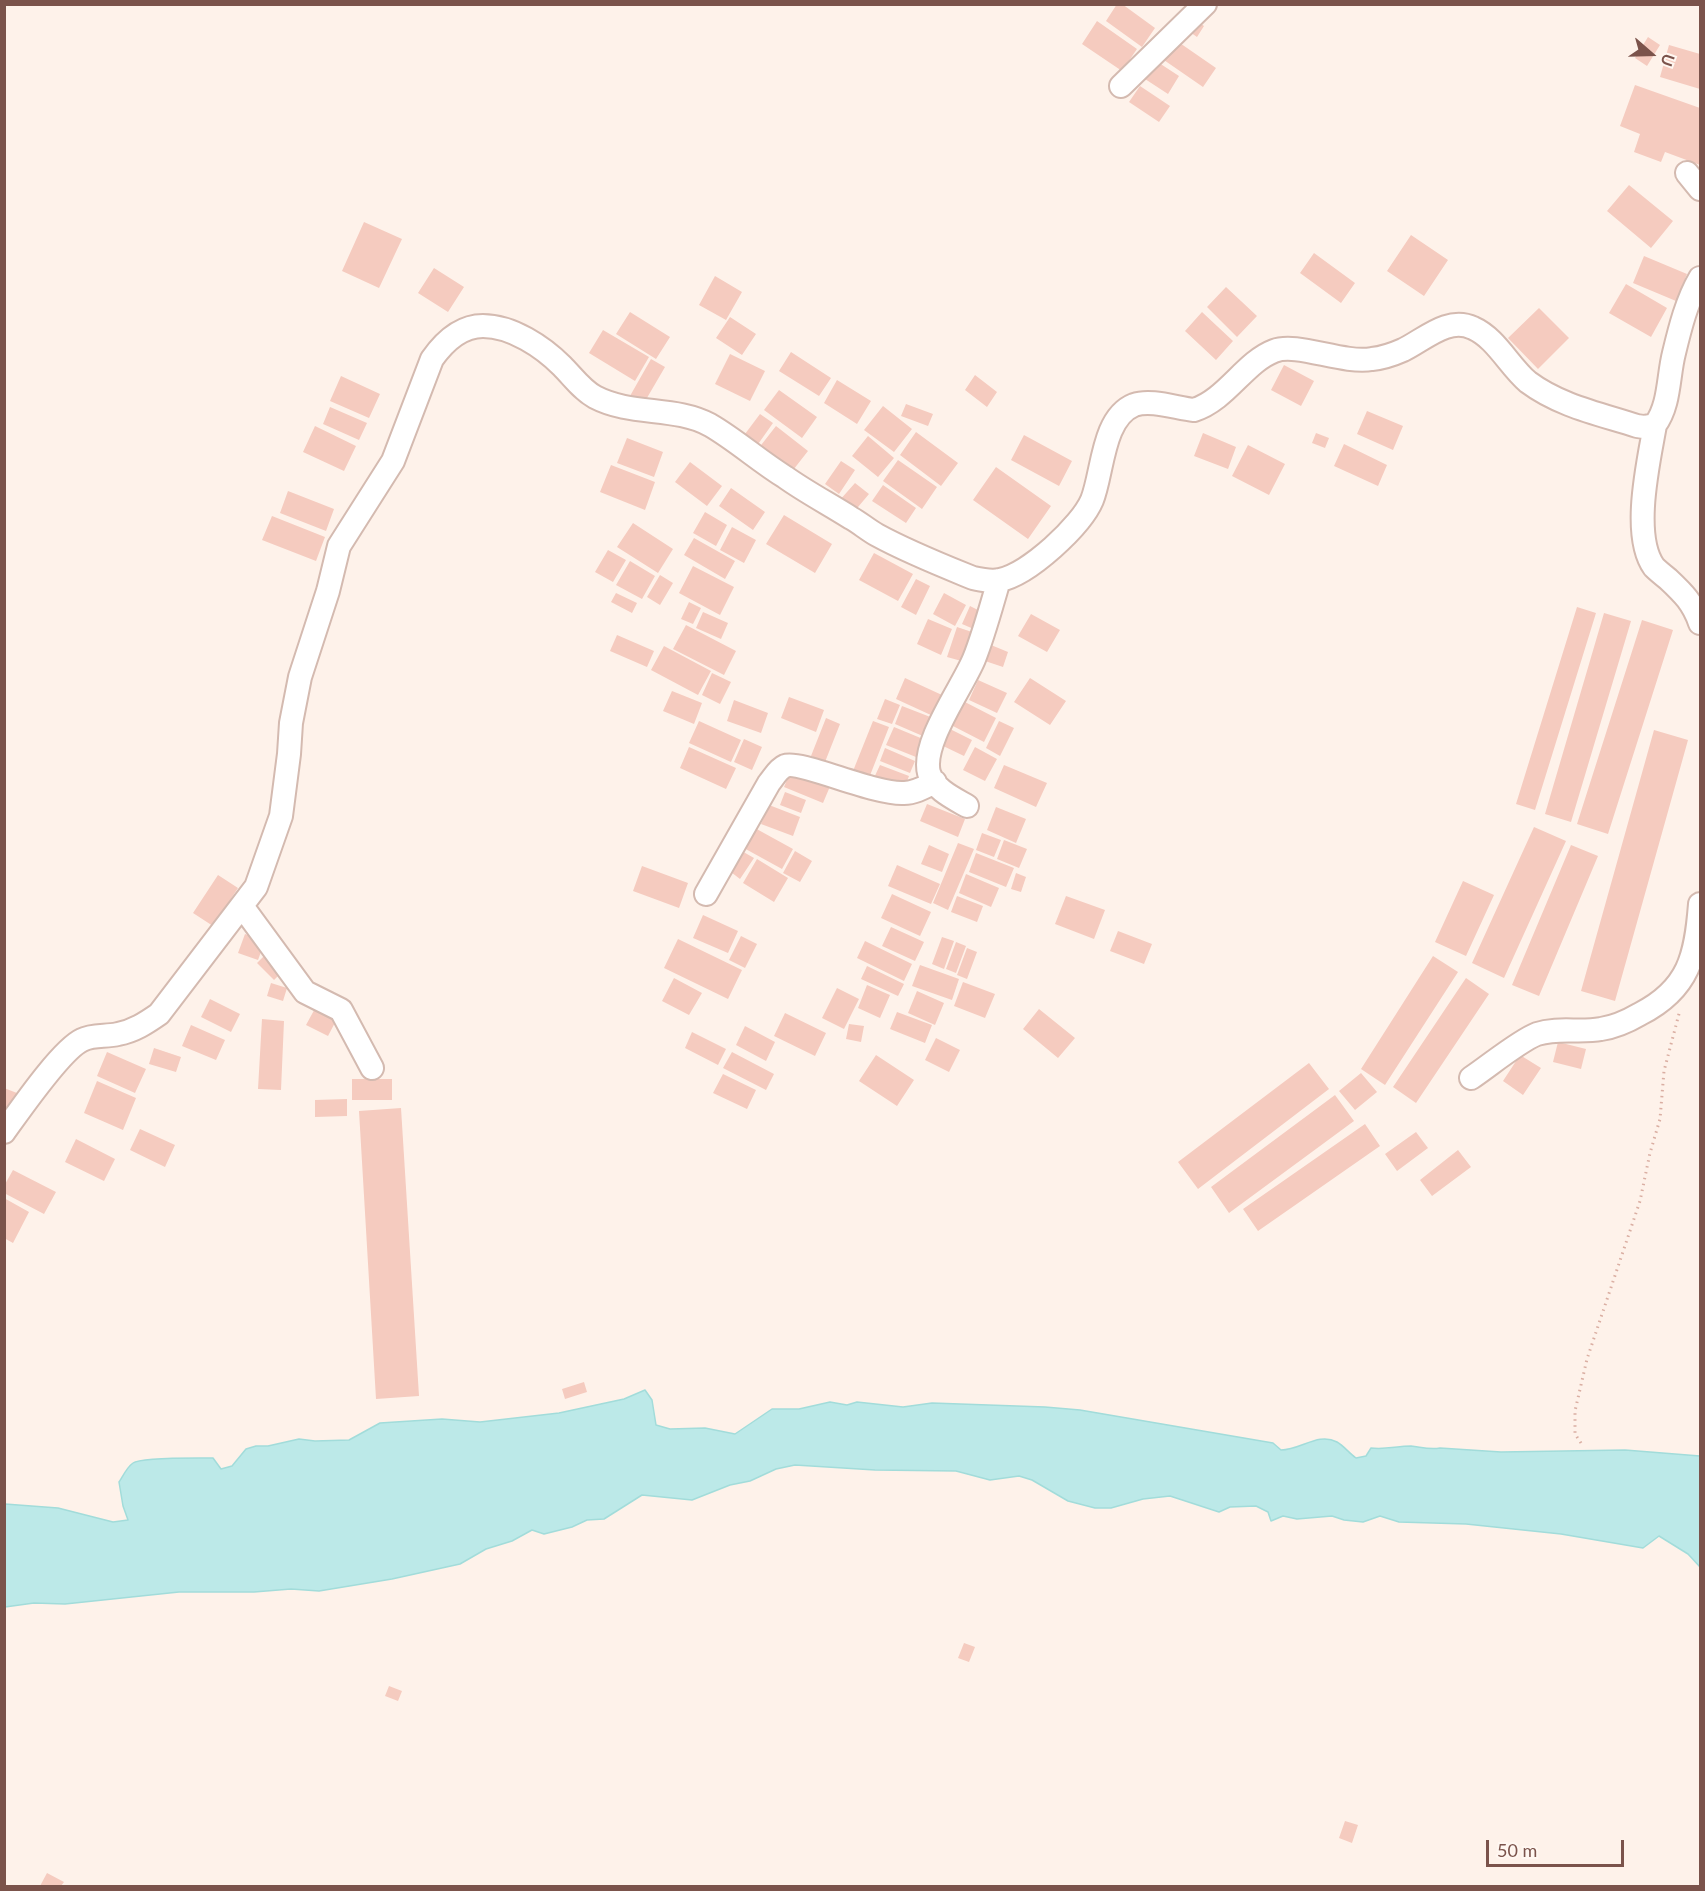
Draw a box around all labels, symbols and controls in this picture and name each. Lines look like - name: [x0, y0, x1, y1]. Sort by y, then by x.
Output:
- north arrow: [1621, 24, 1681, 84]
- text: U: [1657, 51, 1679, 69]
- scale bar: [1489, 1828, 1627, 1866]
- text: 50 m: [1497, 1839, 1537, 1861]

